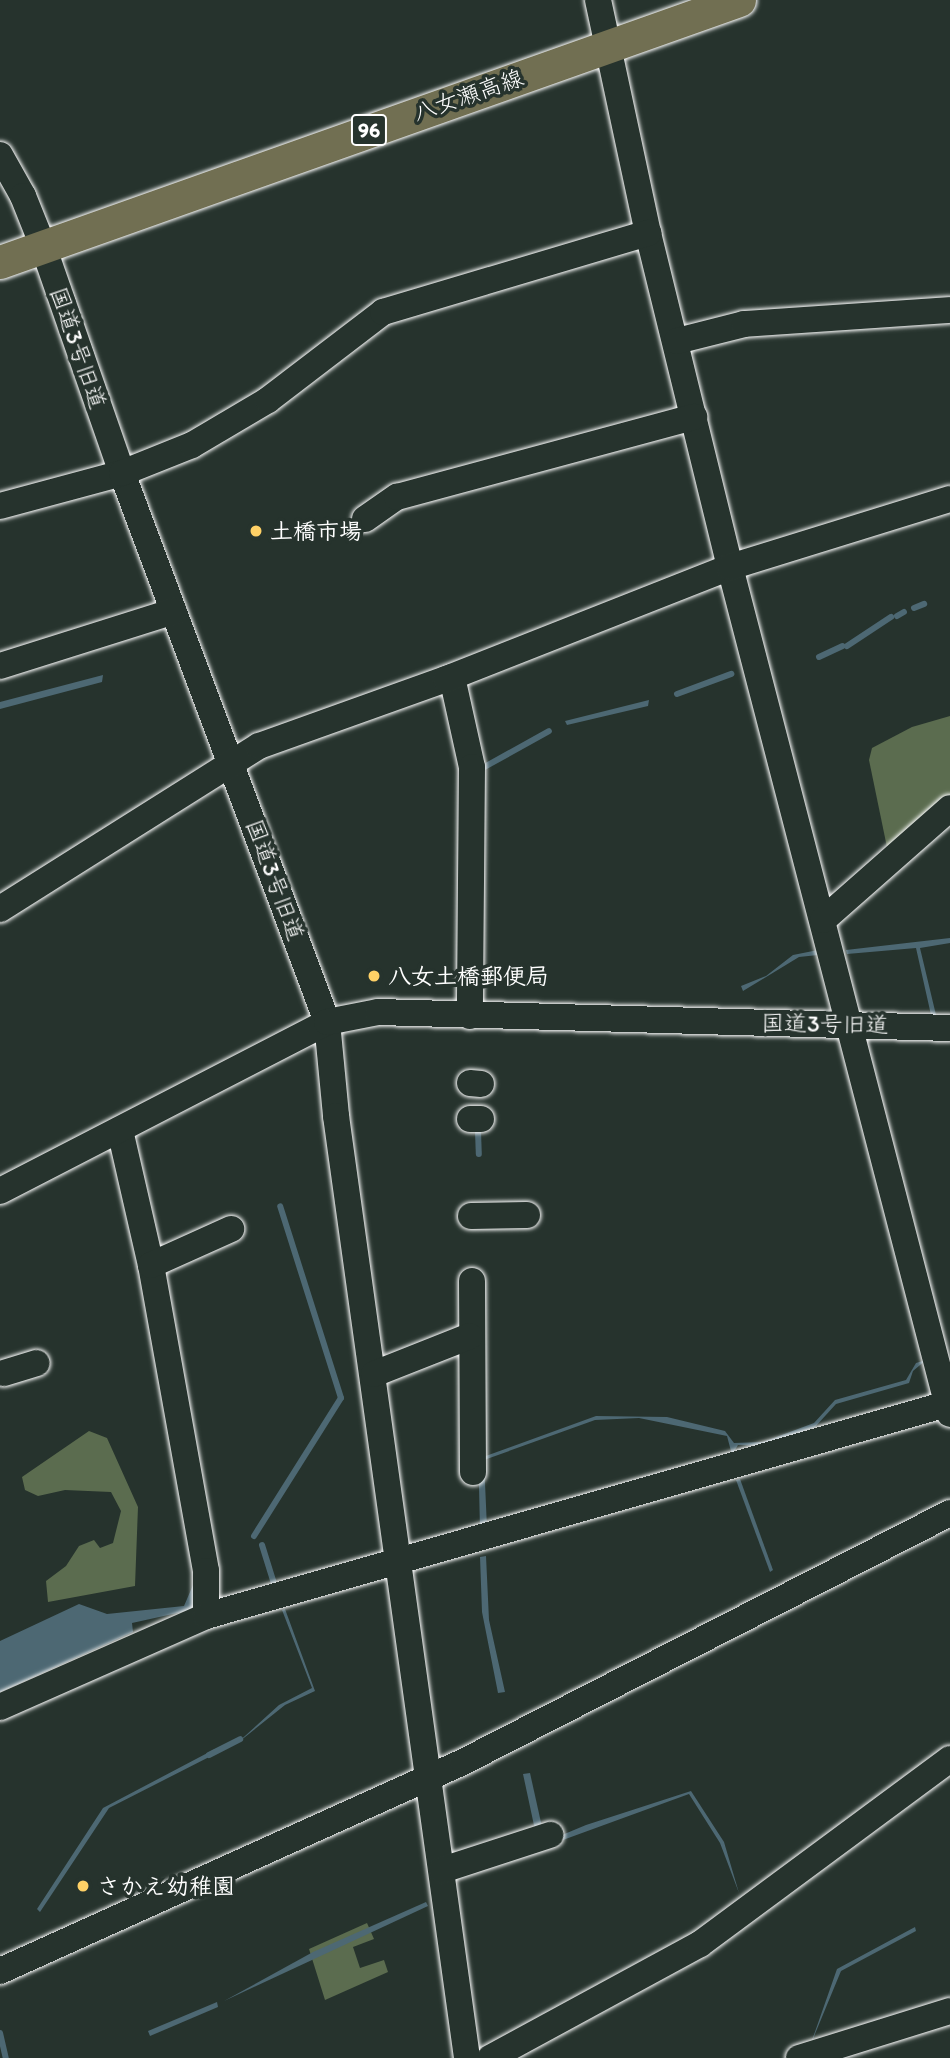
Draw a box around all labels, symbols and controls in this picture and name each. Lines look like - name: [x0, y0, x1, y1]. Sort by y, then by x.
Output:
- street label: 八女瀬高線: [409, 63, 527, 127]
- road number: 96: [350, 113, 388, 148]
- street label: 国道3号旧道: [44, 283, 112, 413]
- place label: 土橋市場: [270, 517, 362, 545]
- marker: 土橋市場: [248, 523, 264, 539]
- street label: 国道3号旧道: [240, 815, 310, 945]
- place label: 八女土橋郵便局: [388, 962, 549, 990]
- marker: 八女土橋郵便局: [366, 968, 382, 984]
- street label: 国道3号旧道: [761, 1009, 889, 1039]
- place label: さかえ幼稚園: [97, 1872, 235, 1900]
- marker: さかえ幼稚園: [75, 1878, 91, 1894]

